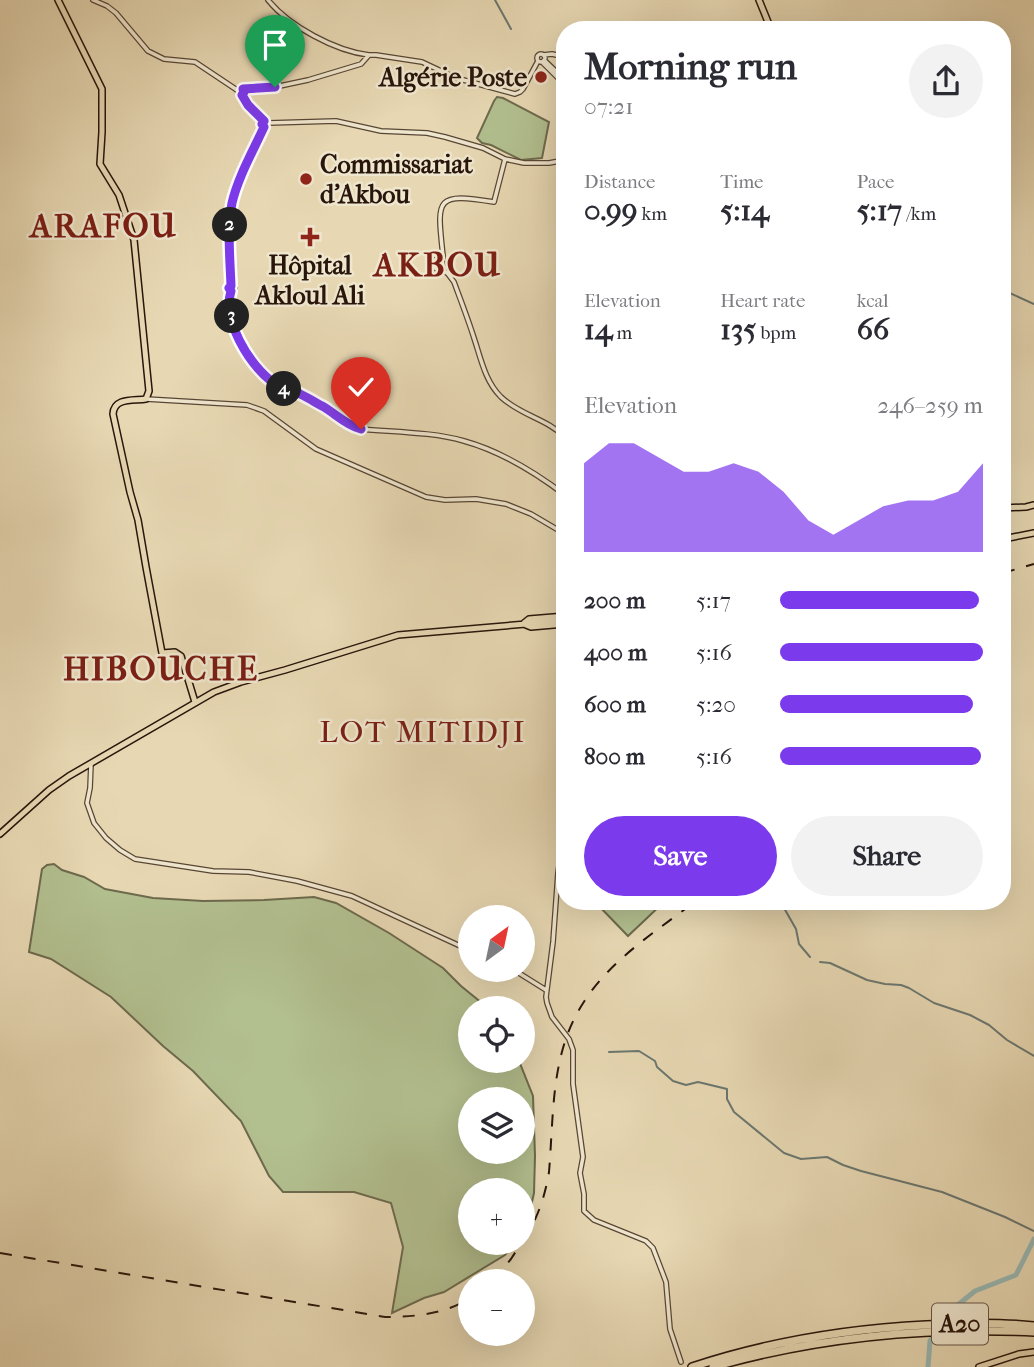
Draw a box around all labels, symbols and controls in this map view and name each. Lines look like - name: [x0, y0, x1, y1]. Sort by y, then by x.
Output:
- pin: [245, 15, 305, 87]
- icon: arrive: [256, 26, 294, 64]
- text: Morning run: [584, 44, 797, 89]
- button: share: [909, 44, 983, 118]
- place label: Algérie Poste: [377, 62, 527, 93]
- marker: Algérie Poste: [533, 69, 549, 85]
- text: 07:21: [584, 93, 633, 120]
- place label: Commissariat d'Akbou: [320, 149, 473, 210]
- marker: Commissariat d'Akbou: [298, 171, 314, 187]
- text: Distance: [584, 171, 655, 193]
- text: Time: [720, 171, 764, 193]
- text: Pace: [857, 171, 895, 193]
- text: 0.99: [584, 193, 637, 228]
- text: 5:14: [720, 193, 769, 228]
- text: 5:17: [857, 193, 902, 228]
- text: km: [637, 203, 667, 225]
- text: /km: [902, 203, 936, 225]
- district label: ARAFOU: [28, 207, 178, 246]
- pin: 2: [212, 208, 247, 243]
- text: 2: [225, 213, 234, 235]
- marker: Hôpital Akloul Ali: [300, 227, 320, 247]
- district label: AKBOU: [372, 246, 502, 285]
- place label: Hôpital Akloul Ali: [253, 250, 365, 311]
- text: Elevation: [584, 290, 661, 312]
- text: Heart rate: [720, 290, 805, 312]
- text: kcal: [857, 290, 889, 312]
- pin: 3: [215, 298, 250, 334]
- text: 3: [228, 304, 235, 326]
- text: 14: [584, 312, 612, 347]
- text: 135: [720, 312, 756, 347]
- text: 66: [857, 312, 889, 347]
- text: m: [612, 322, 632, 344]
- text: bpm: [756, 322, 796, 344]
- pin: [331, 357, 391, 429]
- icon: check: [342, 368, 380, 406]
- pin: 4: [266, 372, 302, 406]
- text: 4: [278, 377, 289, 399]
- text: Elevation: [584, 392, 677, 419]
- text: 246–259 m: [877, 392, 983, 419]
- text: 200 m: [584, 587, 645, 614]
- text: 5:17: [696, 587, 731, 614]
- text: 400 m: [584, 639, 647, 666]
- text: 5:16: [696, 639, 732, 666]
- district label: HIBOUCHE: [63, 650, 259, 689]
- text: 600 m: [584, 691, 646, 718]
- text: 5:20: [696, 691, 736, 718]
- district label: LOT MITIDJI: [319, 715, 527, 750]
- text: 800 m: [584, 743, 645, 770]
- text: 5:16: [696, 743, 732, 770]
- button: Save: [584, 816, 777, 896]
- button: Share: [791, 816, 983, 896]
- north arrow: [458, 905, 536, 982]
- map controls: [458, 905, 535, 1346]
- button: locate: [458, 996, 535, 1073]
- button: layers: [458, 1087, 535, 1164]
- button: +: [458, 1178, 535, 1255]
- button: −: [458, 1269, 535, 1346]
- road number: A20: [932, 1304, 988, 1344]

